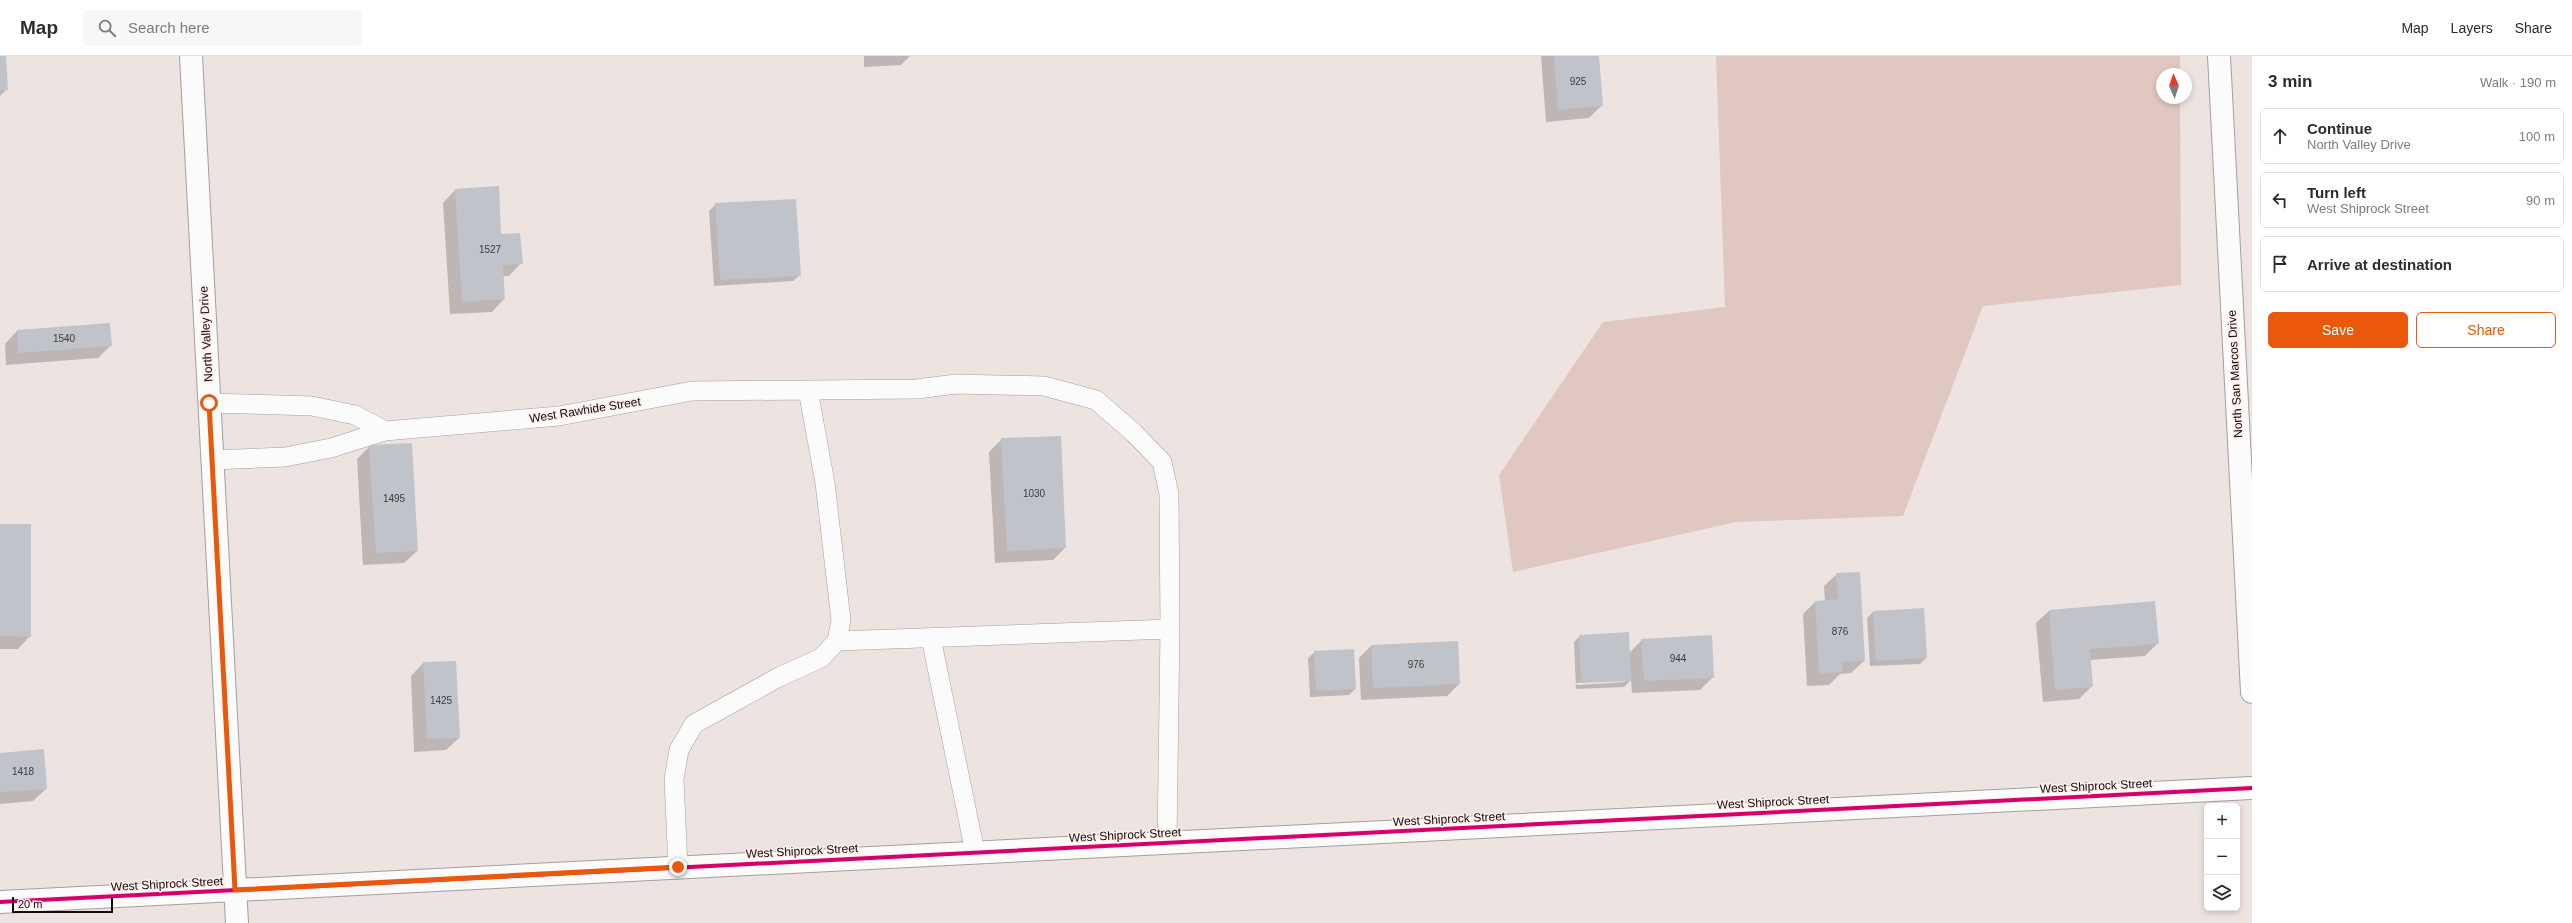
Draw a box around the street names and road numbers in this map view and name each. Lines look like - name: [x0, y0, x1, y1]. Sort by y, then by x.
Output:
- street label: North Valley Drive: [196, 285, 215, 382]
- street label: North San Marcos Drive: [2225, 309, 2245, 438]
- street label: West Rawhide Street: [528, 394, 642, 426]
- street label: West Shiprock Street: [2039, 776, 2153, 796]
- street label: West Shiprock Street: [1716, 792, 1830, 812]
- street label: West Shiprock Street: [1392, 809, 1506, 829]
- street label: West Shiprock Street: [1068, 825, 1182, 845]
- street label: West Shiprock Street: [745, 841, 859, 861]
- street label: West Shiprock Street: [110, 874, 224, 894]

